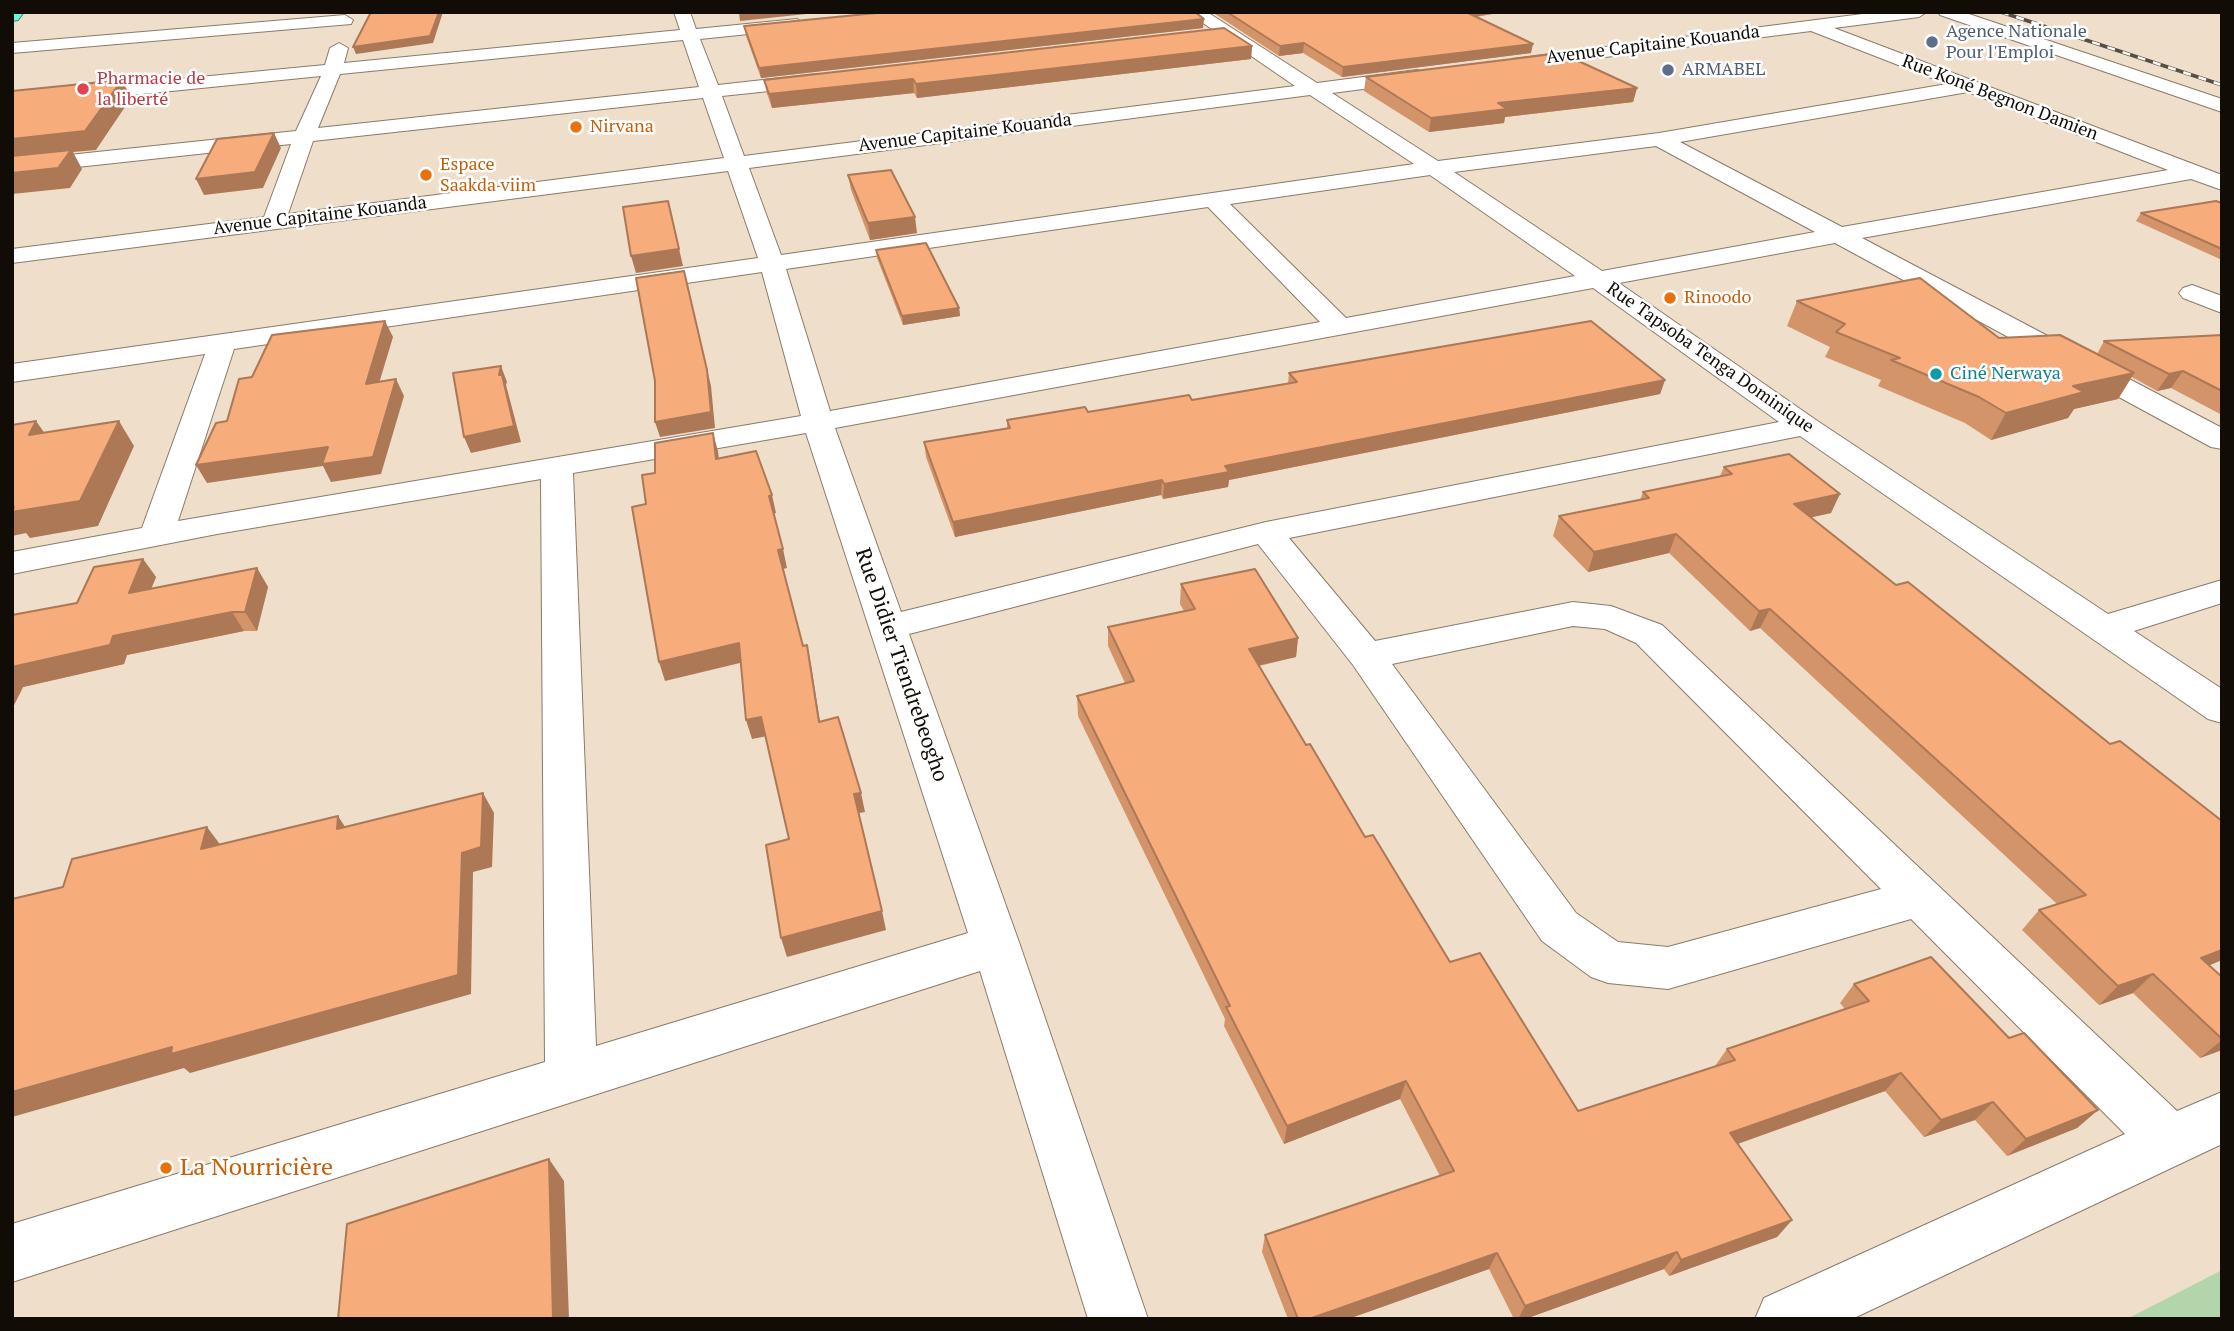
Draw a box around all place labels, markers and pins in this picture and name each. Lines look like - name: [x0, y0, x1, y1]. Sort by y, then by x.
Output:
- place label: Agence Nationale Pour l'Emploi: [1946, 21, 2087, 64]
- marker: Agence Nationale Pour l'Emploi: [1924, 34, 1940, 50]
- place label: ARMABEL: [1682, 59, 1765, 81]
- marker: ARMABEL: [1660, 62, 1676, 78]
- place label: Pharmacie de la liberté: [97, 68, 205, 110]
- marker: Pharmacie de la liberté: [75, 81, 91, 97]
- place label: Nirvana: [590, 116, 654, 138]
- marker: Nirvana: [568, 119, 584, 135]
- place label: Espace Saakda viim: [440, 154, 536, 196]
- marker: Espace Saakda viim: [418, 167, 434, 183]
- place label: Rinoodo: [1684, 287, 1751, 309]
- marker: Rinoodo: [1662, 290, 1678, 306]
- place label: Ciné Nerwaya: [1950, 363, 2061, 385]
- marker: Ciné Nerwaya: [1928, 366, 1944, 382]
- place label: La Nourricière: [180, 1154, 333, 1182]
- marker: La Nourricière: [158, 1160, 174, 1176]

